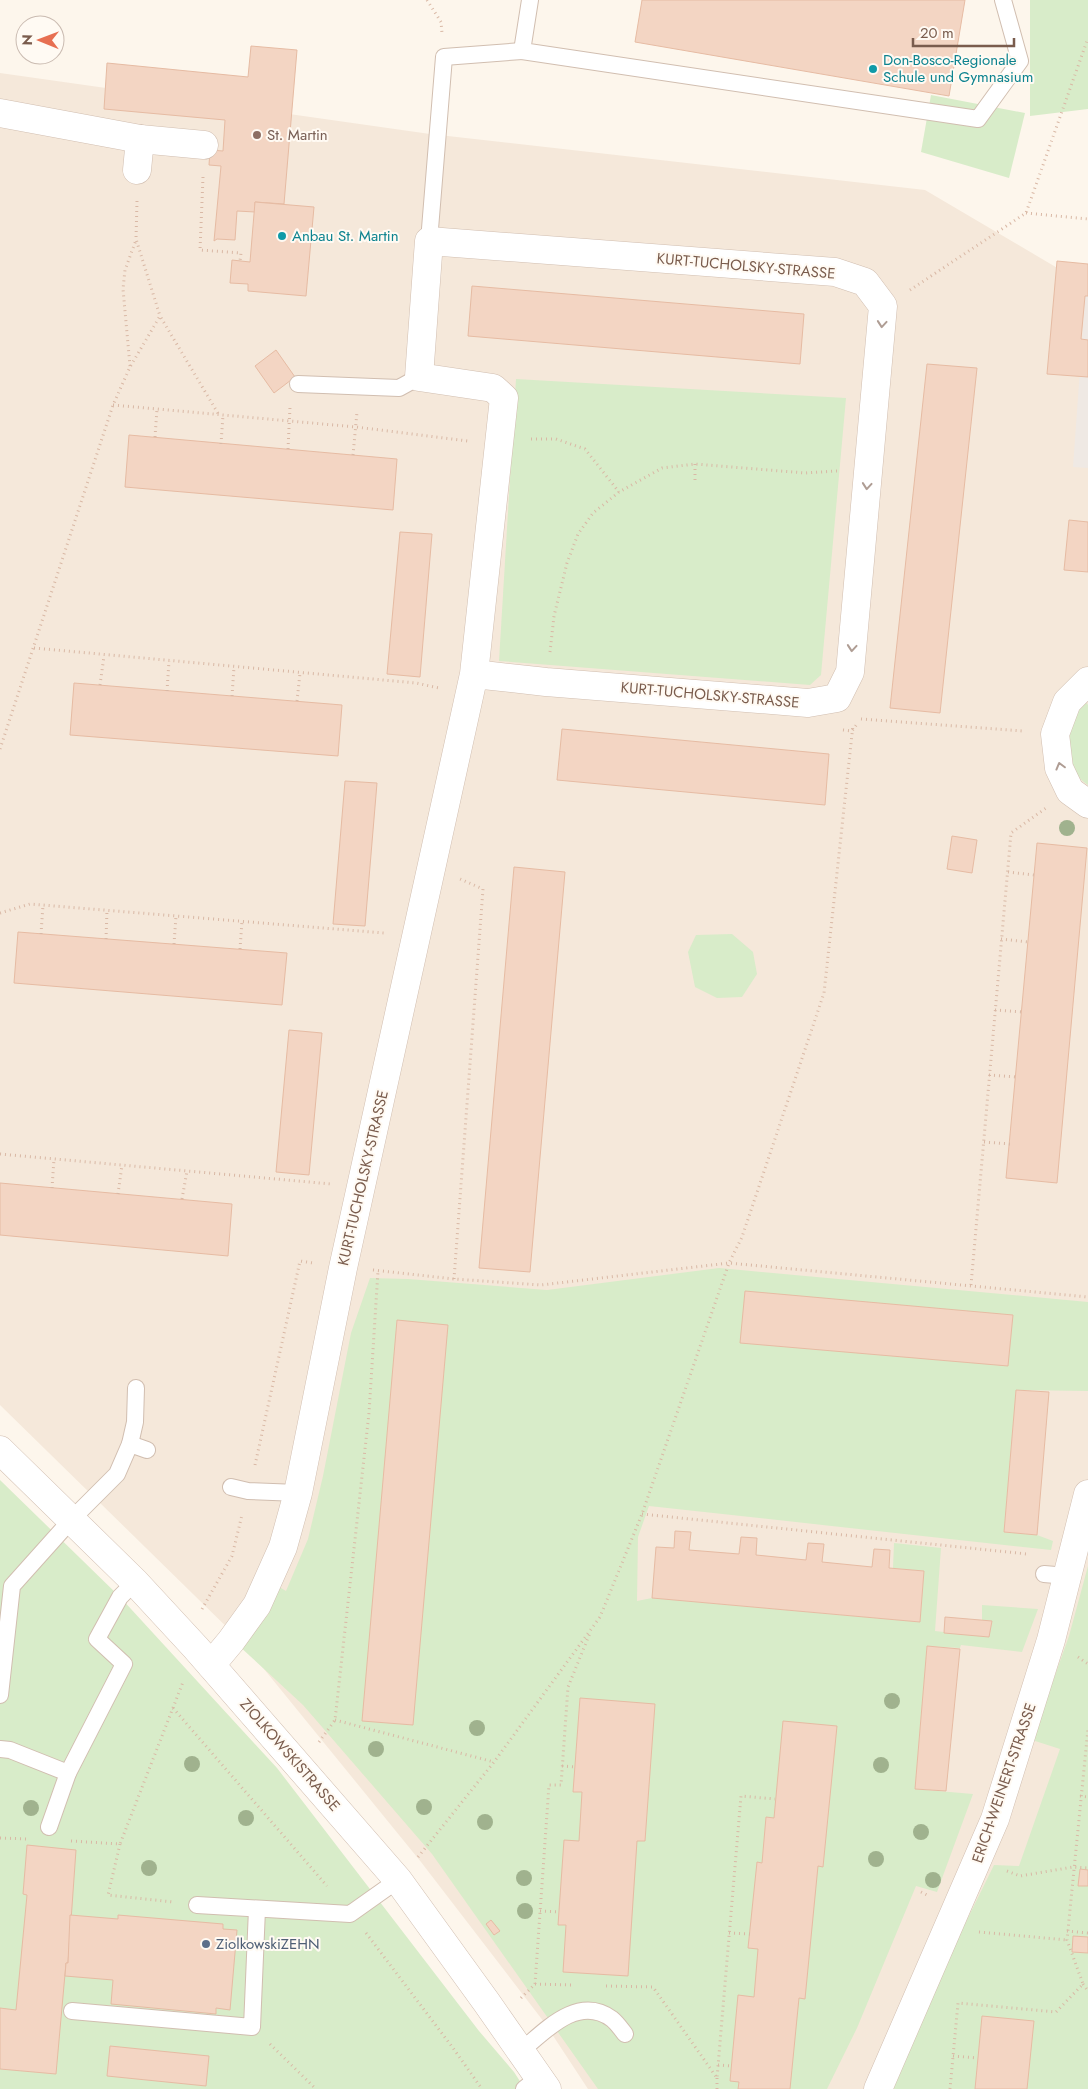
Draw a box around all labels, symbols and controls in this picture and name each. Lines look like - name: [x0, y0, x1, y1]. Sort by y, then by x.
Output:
- north arrow: [15, 15, 65, 65]
- scale bar: [913, 15, 1014, 47]
- text: 20 m: [920, 22, 954, 44]
- text: N: [17, 34, 37, 46]
- place label: Don-Bosco-Regionale Schule und Gymnasium: [883, 49, 1033, 88]
- marker: Don-Bosco-Regionale Schule und Gymnasium: [867, 63, 879, 75]
- place label: St. Martin: [267, 124, 328, 146]
- marker: St. Martin: [251, 129, 263, 141]
- place label: Anbau St. Martin: [292, 225, 399, 247]
- marker: Anbau St. Martin: [276, 230, 288, 242]
- street label: KURT-TUCHOLSKY-STRASSE: [656, 247, 836, 285]
- one-way arrow: [876, 320, 887, 328]
- one-way arrow: [862, 482, 873, 490]
- one-way arrow: [847, 644, 858, 652]
- street label: KURT-TUCHOLSKY-STRASSE: [620, 676, 800, 714]
- one-way arrow: [1056, 763, 1066, 771]
- street label: KURT-TUCHOLSKY-STRASSE: [332, 1088, 394, 1268]
- street label: ZIOLKOWSKISTRASSE: [235, 1694, 345, 1816]
- street label: ERICH-WEINERT-STRASSE: [966, 1700, 1042, 1866]
- place label: ZiolkowskiZEHN: [216, 1933, 320, 1955]
- marker: ZiolkowskiZEHN: [200, 1938, 212, 1950]

